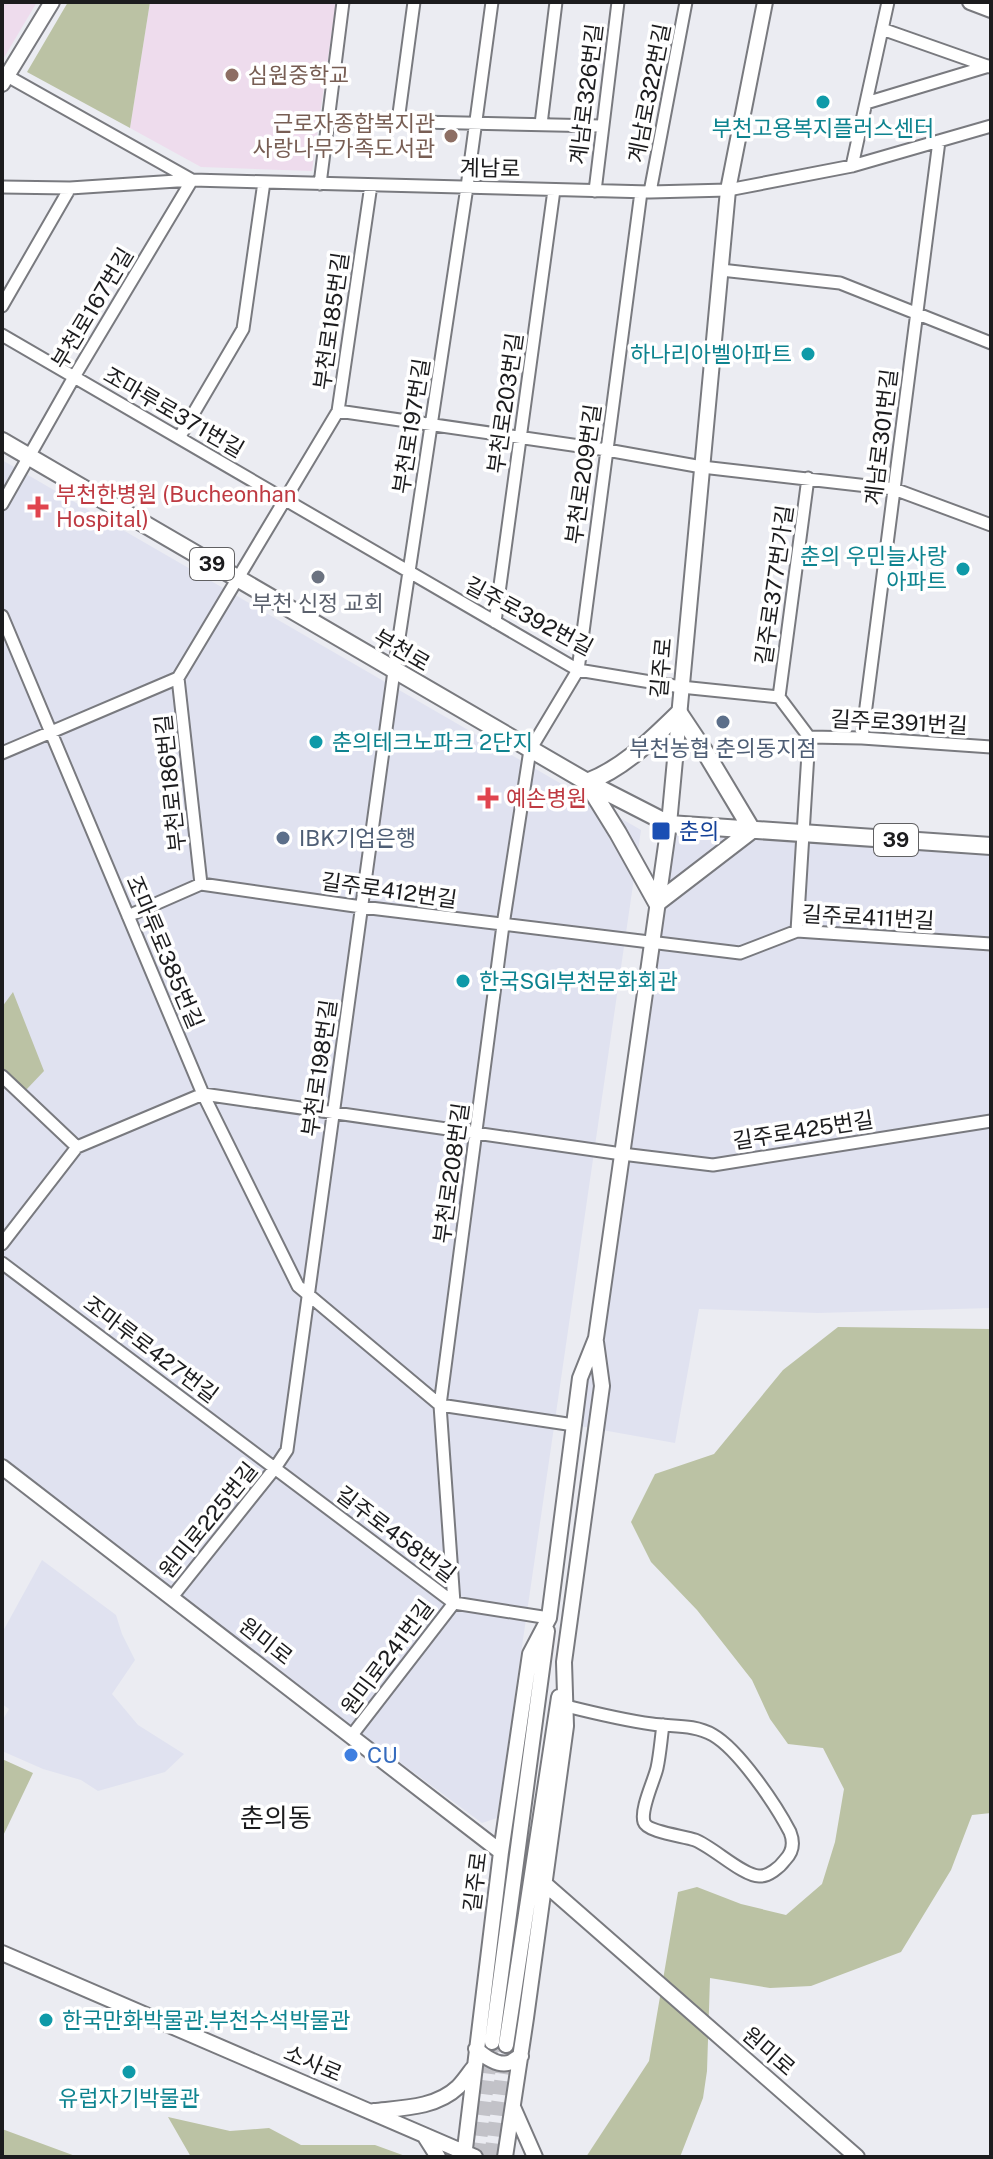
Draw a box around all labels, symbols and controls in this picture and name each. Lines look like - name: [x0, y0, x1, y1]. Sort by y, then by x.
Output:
- street label: 계남로322번길: [623, 21, 675, 165]
- street label: 계남로326번길: [564, 22, 608, 166]
- place label: 심원중학교: [248, 62, 349, 88]
- marker: 심원중학교: [223, 66, 241, 84]
- marker: 부천고용복지플러스센터: [814, 93, 832, 111]
- place label: 근로자종합복지관 사랑나무가족도서관: [253, 110, 435, 161]
- place label: 부천고용복지플러스센터: [712, 115, 934, 141]
- marker: 근로자종합복지관 사랑나무가족도서관: [442, 127, 460, 145]
- street label: 계남로: [459, 154, 521, 182]
- street label: 부천로167번길: [46, 243, 138, 373]
- street label: 부천로185번길: [308, 251, 354, 391]
- street label: 부천로203번길: [482, 331, 528, 475]
- place label: 하나리아벨아파트: [630, 341, 792, 367]
- marker: 하나리아벨아파트: [799, 345, 817, 363]
- street label: 부천로197번길: [387, 356, 435, 496]
- street label: 조마루로371번길: [99, 361, 249, 463]
- street label: 계남로301번길: [860, 367, 902, 507]
- street label: 부천로209번길: [560, 402, 606, 546]
- place label: 부천한병원 (Bucheonhan Hospital): [56, 481, 296, 532]
- marker: 부천한병원 (Bucheonhan Hospital): [27, 496, 49, 518]
- street label: 길주로377번가길: [750, 503, 798, 667]
- place label: 춘의 우민늘사랑 아파트: [800, 543, 947, 594]
- road number: 39: [190, 548, 234, 580]
- marker: 춘의 우민늘사랑 아파트: [954, 560, 972, 578]
- marker: 부천 신정 교회: [309, 568, 327, 586]
- street label: 길주로392번길: [460, 571, 598, 661]
- place label: 부천 신정 교회: [252, 590, 384, 616]
- street label: 부천로: [369, 624, 435, 676]
- street label: 길주로: [645, 637, 677, 699]
- street label: 길주로391번길: [830, 705, 968, 739]
- street label: 부천로186번길: [150, 713, 190, 853]
- marker: 부천농협 춘의동지점: [714, 713, 732, 731]
- place label: 춘의테크노파크 2단지: [332, 729, 533, 755]
- marker: 춘의테크노파크 2단지: [307, 733, 325, 751]
- place label: 부천농협 춘의동지점: [629, 735, 817, 761]
- place label: 예손병원: [506, 785, 587, 811]
- marker: 예손병원: [477, 787, 499, 809]
- place label: 춘의: [679, 818, 719, 844]
- marker: 춘의: [650, 820, 672, 842]
- road number: 39: [874, 824, 918, 856]
- place label: IBK기업은행: [299, 825, 416, 851]
- marker: IBK기업은행: [274, 829, 292, 847]
- street label: 길주로412번길: [319, 868, 459, 912]
- street label: 조마루로385번길: [121, 872, 209, 1032]
- street label: 길주로411번길: [801, 901, 935, 933]
- place label: 한국SGI부천문화회관: [479, 968, 678, 994]
- marker: 한국SGI부천문화회관: [454, 972, 472, 990]
- street label: 부천로198번길: [297, 998, 341, 1138]
- street label: 부천로208번길: [428, 1101, 474, 1245]
- street label: 길주로425번길: [731, 1106, 875, 1154]
- street label: 조마루로427번길: [79, 1290, 223, 1408]
- street label: 원미로225번길: [153, 1457, 263, 1583]
- street label: 길주로458번길: [331, 1481, 461, 1587]
- street label: 원미로241번길: [335, 1594, 439, 1720]
- street label: 원미로: [234, 1612, 298, 1670]
- place label: CU: [367, 1742, 398, 1768]
- marker: CU: [342, 1746, 360, 1764]
- district label: 춘의동: [240, 1802, 312, 1833]
- street label: 길주로: [458, 1850, 492, 1914]
- place label: 한국만화박물관.부천수석박물관: [62, 2007, 350, 2033]
- marker: 한국만화박물관.부천수석박물관: [37, 2011, 55, 2029]
- street label: 원미로: [738, 2021, 800, 2081]
- street label: 소사로: [280, 2039, 346, 2087]
- marker: 유럽자기박물관: [120, 2063, 138, 2081]
- place label: 유럽자기박물관: [58, 2085, 200, 2111]

